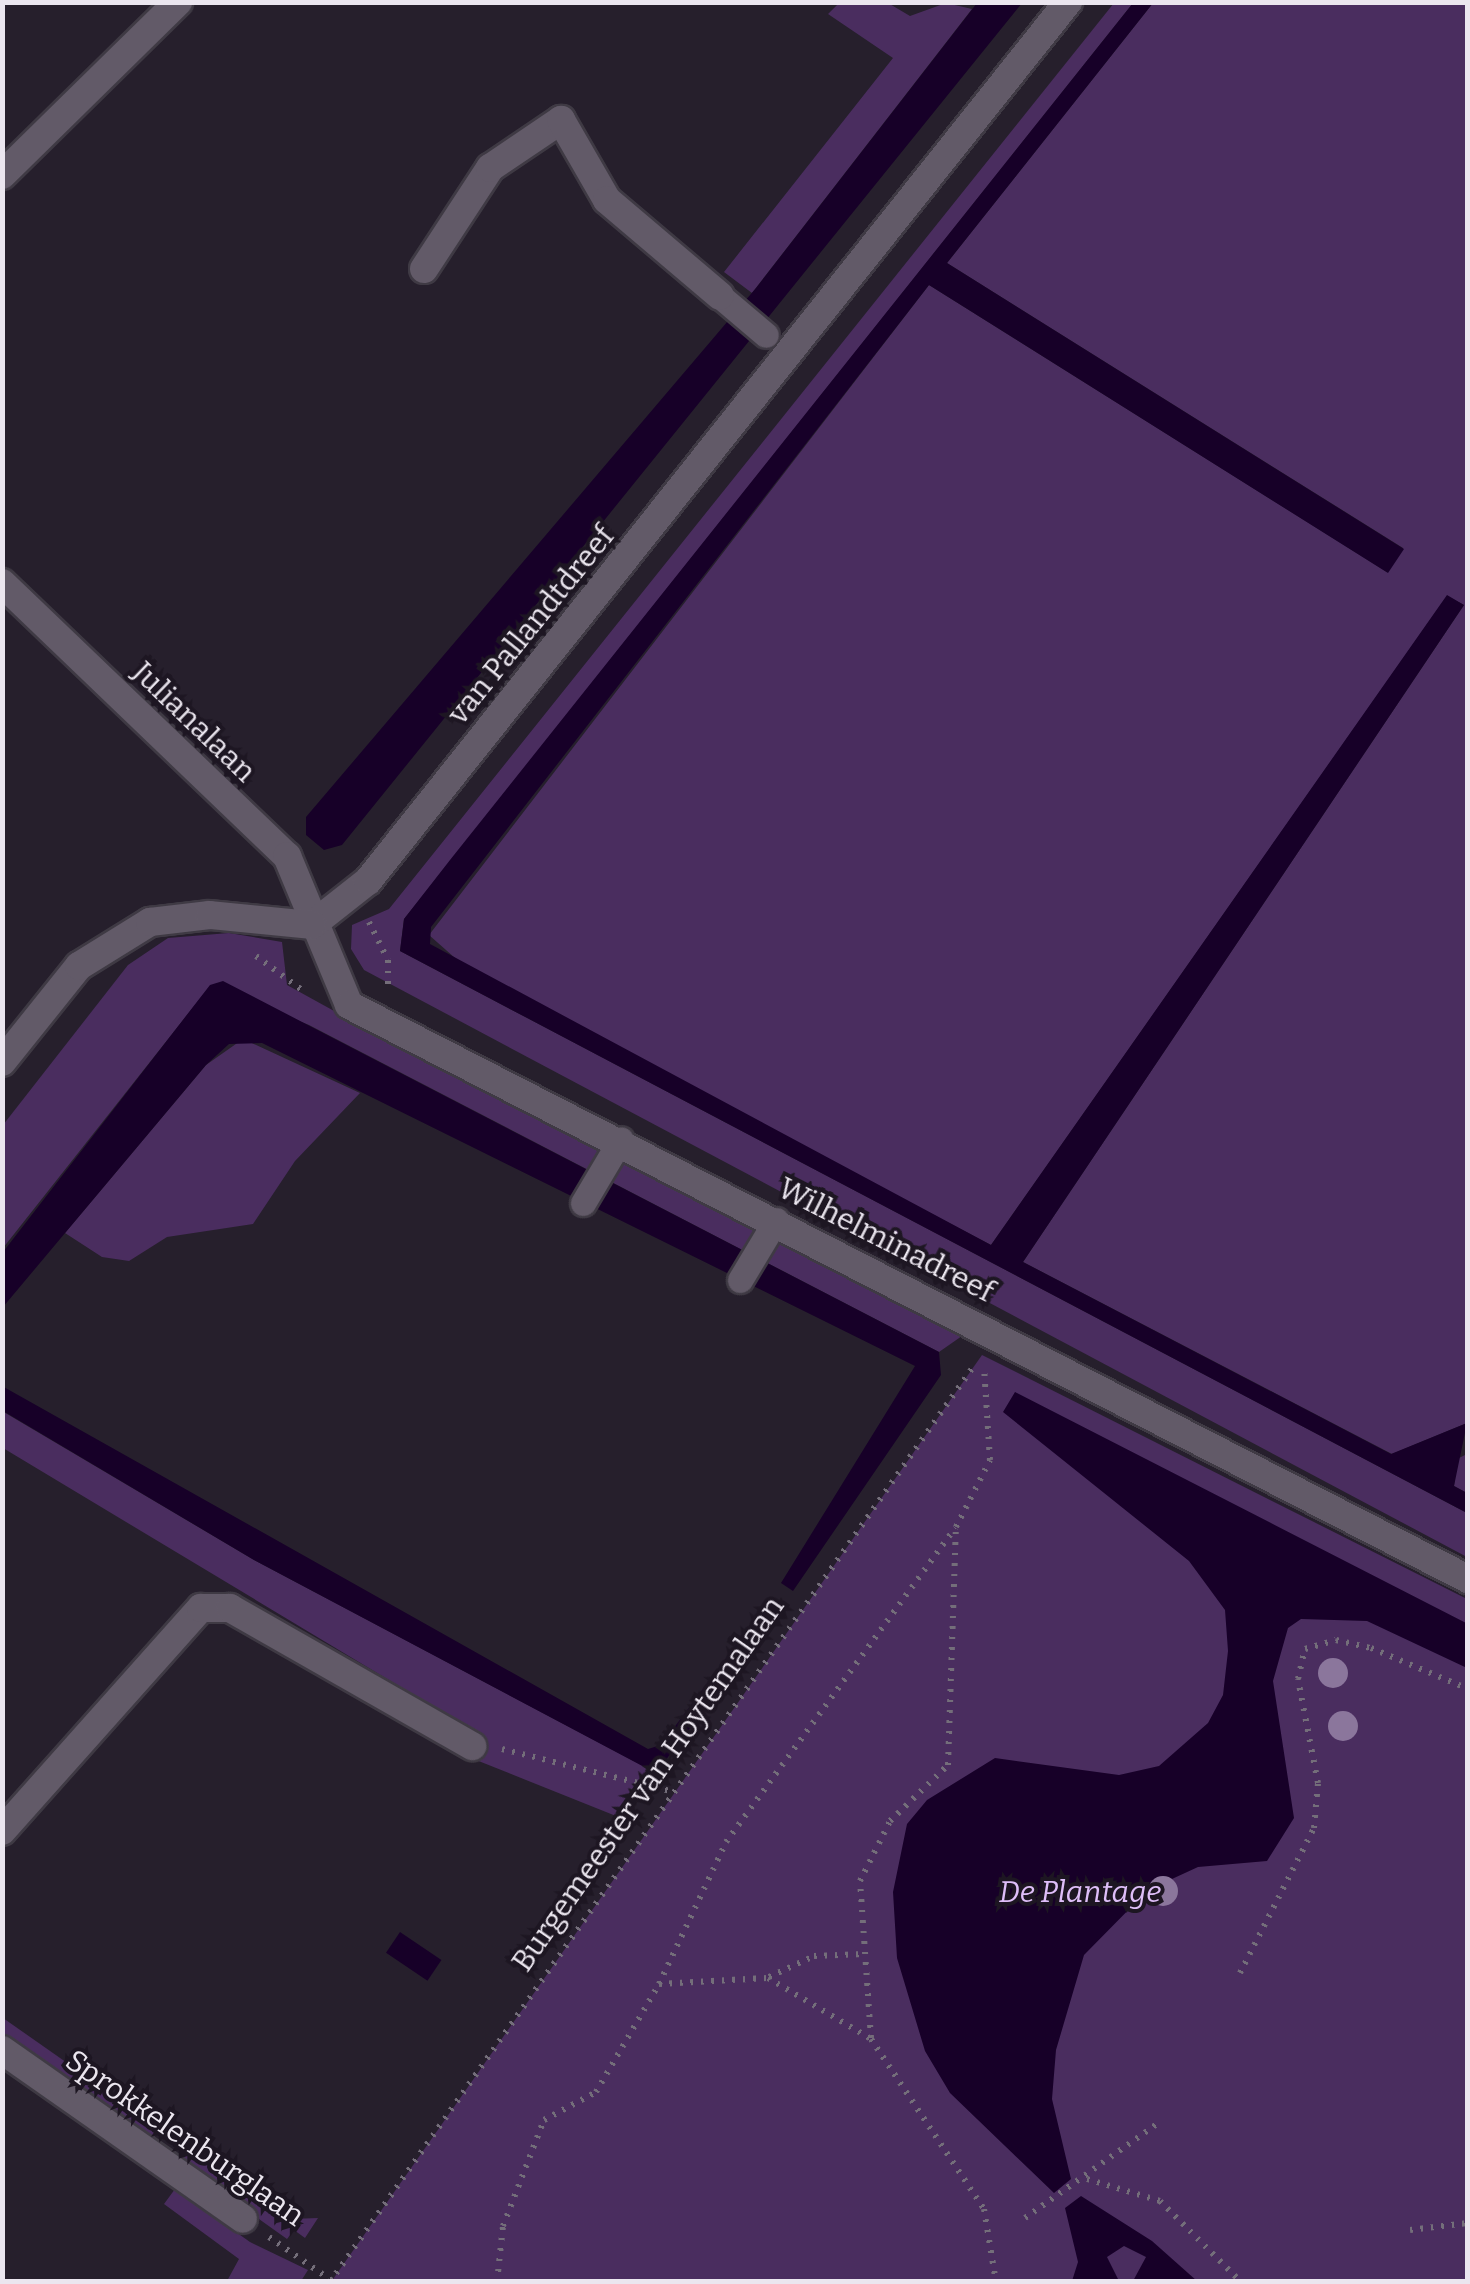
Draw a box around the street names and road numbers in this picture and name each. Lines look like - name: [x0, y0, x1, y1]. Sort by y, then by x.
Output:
- street label: van Pallandtdreef: [440, 519, 622, 731]
- street label: Julianalaan: [125, 654, 263, 790]
- street label: Wilhelminadreef: [772, 1170, 1000, 1310]
- street label: Burgemeester van Hoytemalaan: [504, 1590, 792, 1978]
- street label: Sprokkelenburglaan: [59, 2042, 311, 2234]

